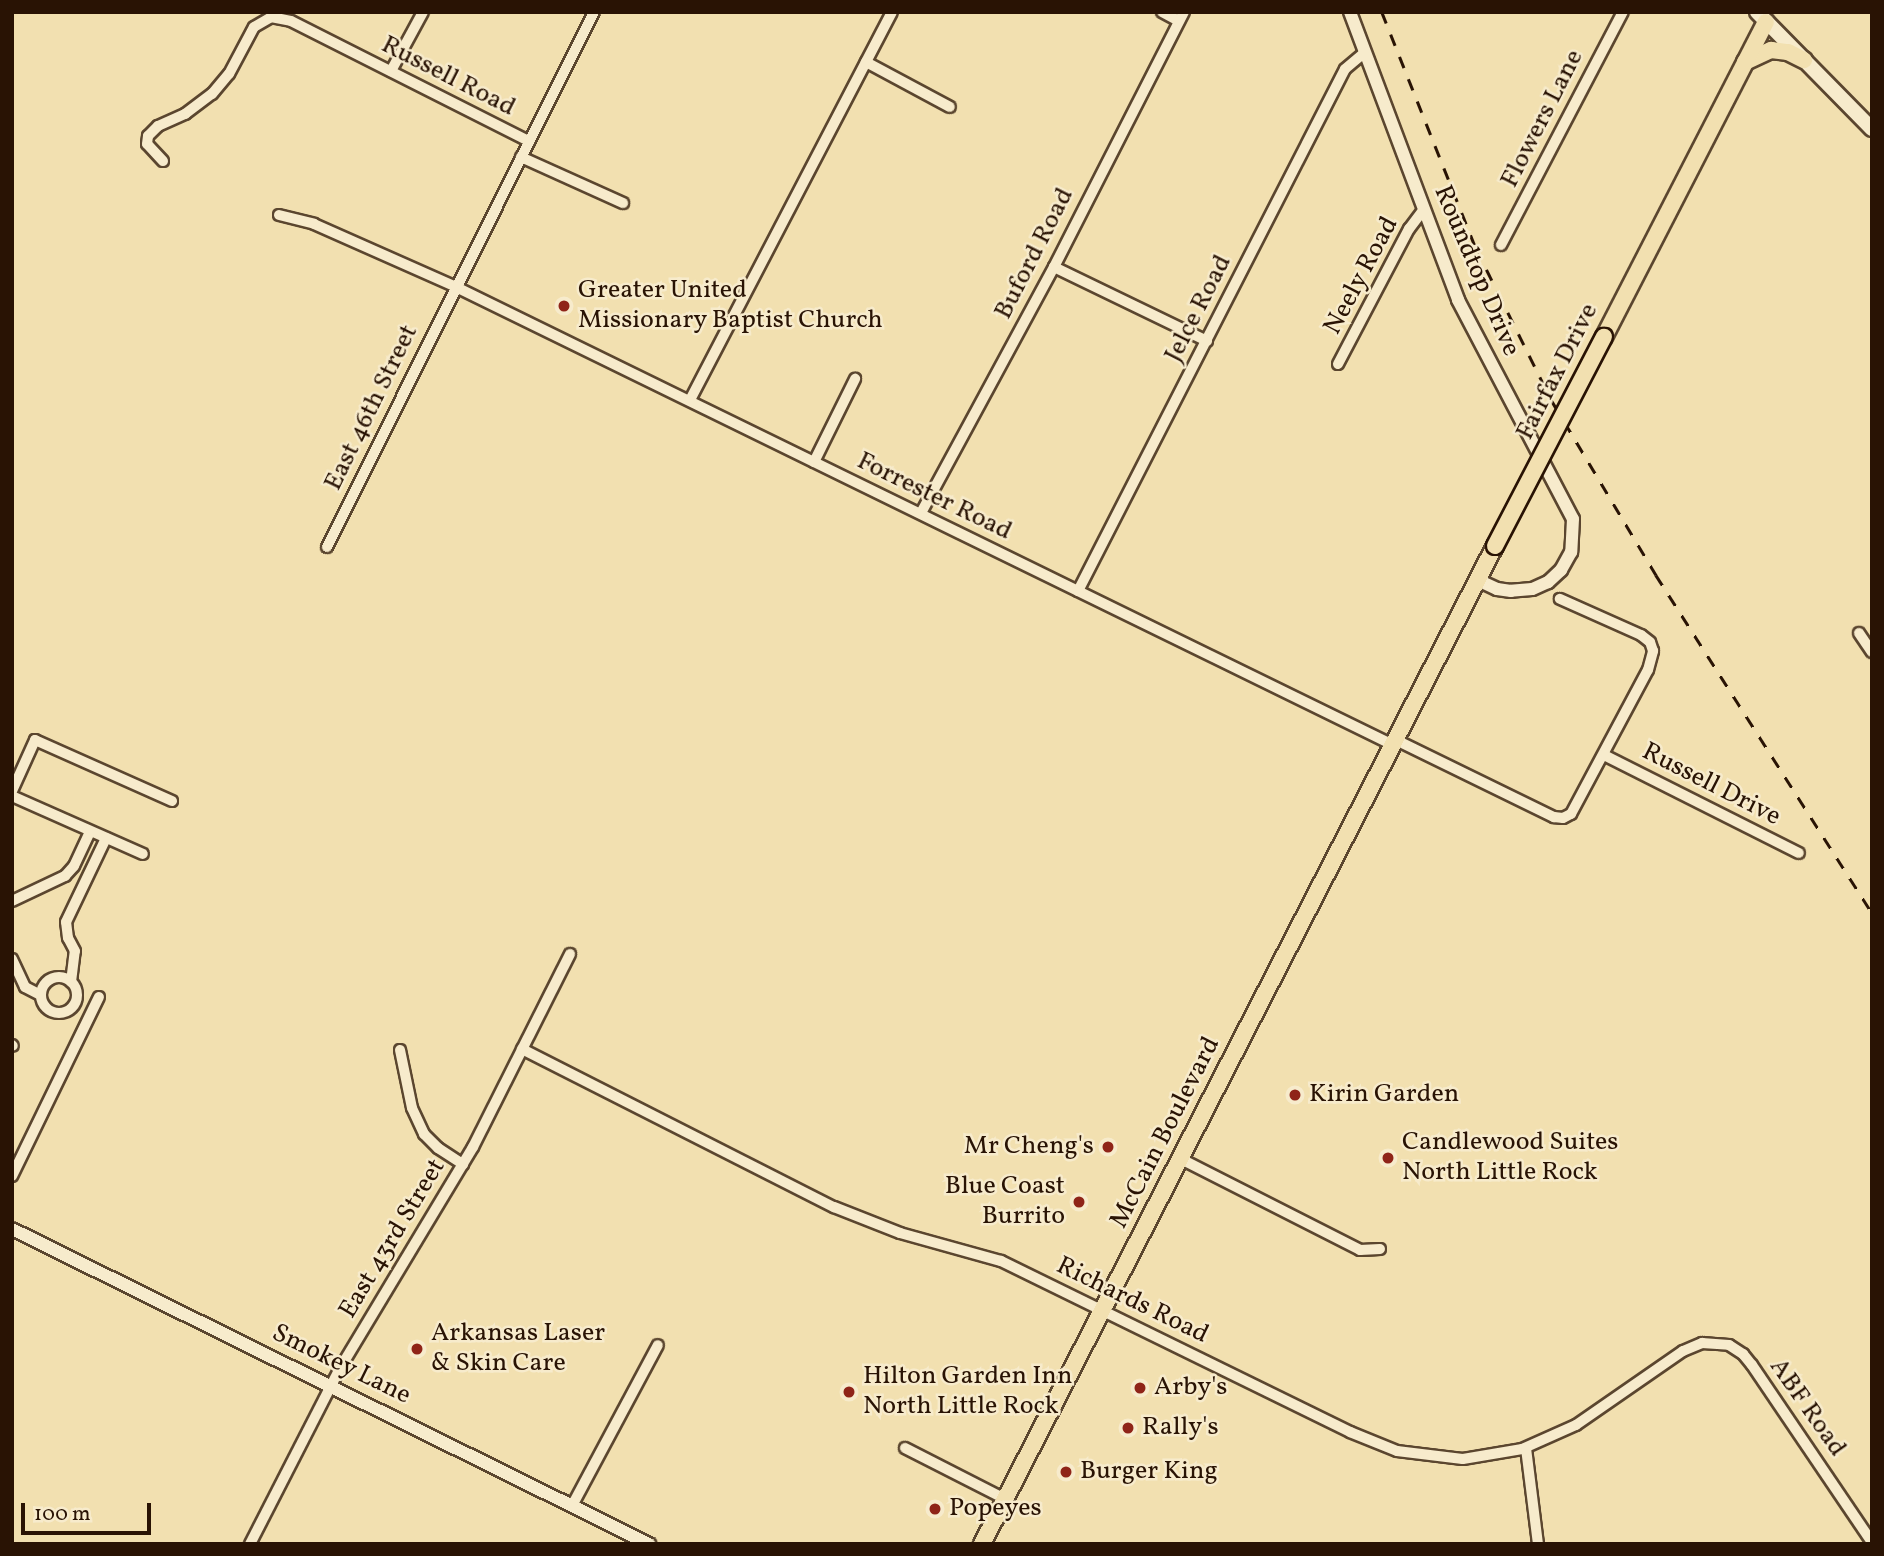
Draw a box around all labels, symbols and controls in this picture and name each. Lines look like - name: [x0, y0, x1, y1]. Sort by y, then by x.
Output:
- street label: Russell Road: [376, 30, 520, 124]
- street label: Flowers Lane: [1495, 45, 1591, 193]
- street label: Roundtop Drive: [1426, 181, 1526, 361]
- street label: Buford Road: [989, 183, 1081, 325]
- street label: Neely Road: [1318, 211, 1406, 341]
- street label: Jelce Road: [1159, 250, 1239, 368]
- place label: Greater United Missionary Baptist Church: [578, 275, 884, 336]
- marker: Greater United Missionary Baptist Church: [556, 298, 572, 314]
- street label: Fairfax Drive: [1510, 299, 1606, 445]
- street label: East 46th Street: [318, 320, 426, 496]
- street label: Forrester Road: [852, 446, 1016, 548]
- street label: Russell Drive: [1637, 737, 1785, 833]
- street label: McCain Boulevard: [1104, 1032, 1228, 1234]
- place label: Kirin Garden: [1309, 1079, 1459, 1111]
- marker: Kirin Garden: [1287, 1087, 1303, 1103]
- place label: Candlewood Suites North Little Rock: [1402, 1127, 1619, 1188]
- place label: Mr Cheng's: [964, 1131, 1094, 1163]
- marker: Mr Cheng's: [1100, 1139, 1116, 1155]
- marker: Candlewood Suites North Little Rock: [1380, 1150, 1396, 1166]
- street label: East 43rd Street: [333, 1153, 453, 1325]
- place label: Blue Coast Burrito: [945, 1171, 1065, 1232]
- marker: Blue Coast Burrito: [1071, 1194, 1087, 1210]
- street label: Richards Road: [1051, 1251, 1213, 1351]
- street label: Smokey Lane: [266, 1318, 416, 1412]
- place label: Arkansas Laser & Skin Care: [431, 1318, 605, 1380]
- marker: Arkansas Laser & Skin Care: [409, 1341, 425, 1357]
- street label: ABF Road: [1762, 1353, 1852, 1463]
- place label: Hilton Garden Inn North Little Rock: [863, 1361, 1072, 1422]
- place label: Arby's: [1154, 1372, 1228, 1404]
- marker: Arby's: [1132, 1380, 1148, 1396]
- marker: Hilton Garden Inn North Little Rock: [841, 1384, 857, 1400]
- place label: Rally's: [1142, 1412, 1219, 1444]
- marker: Rally's: [1120, 1420, 1136, 1436]
- place label: Burger King: [1080, 1456, 1218, 1488]
- marker: Burger King: [1058, 1464, 1074, 1480]
- scale bar: [24, 1490, 154, 1534]
- place label: Popeyes: [949, 1493, 1042, 1525]
- text: 100 m: [34, 1500, 91, 1529]
- marker: Popeyes: [927, 1501, 943, 1517]

